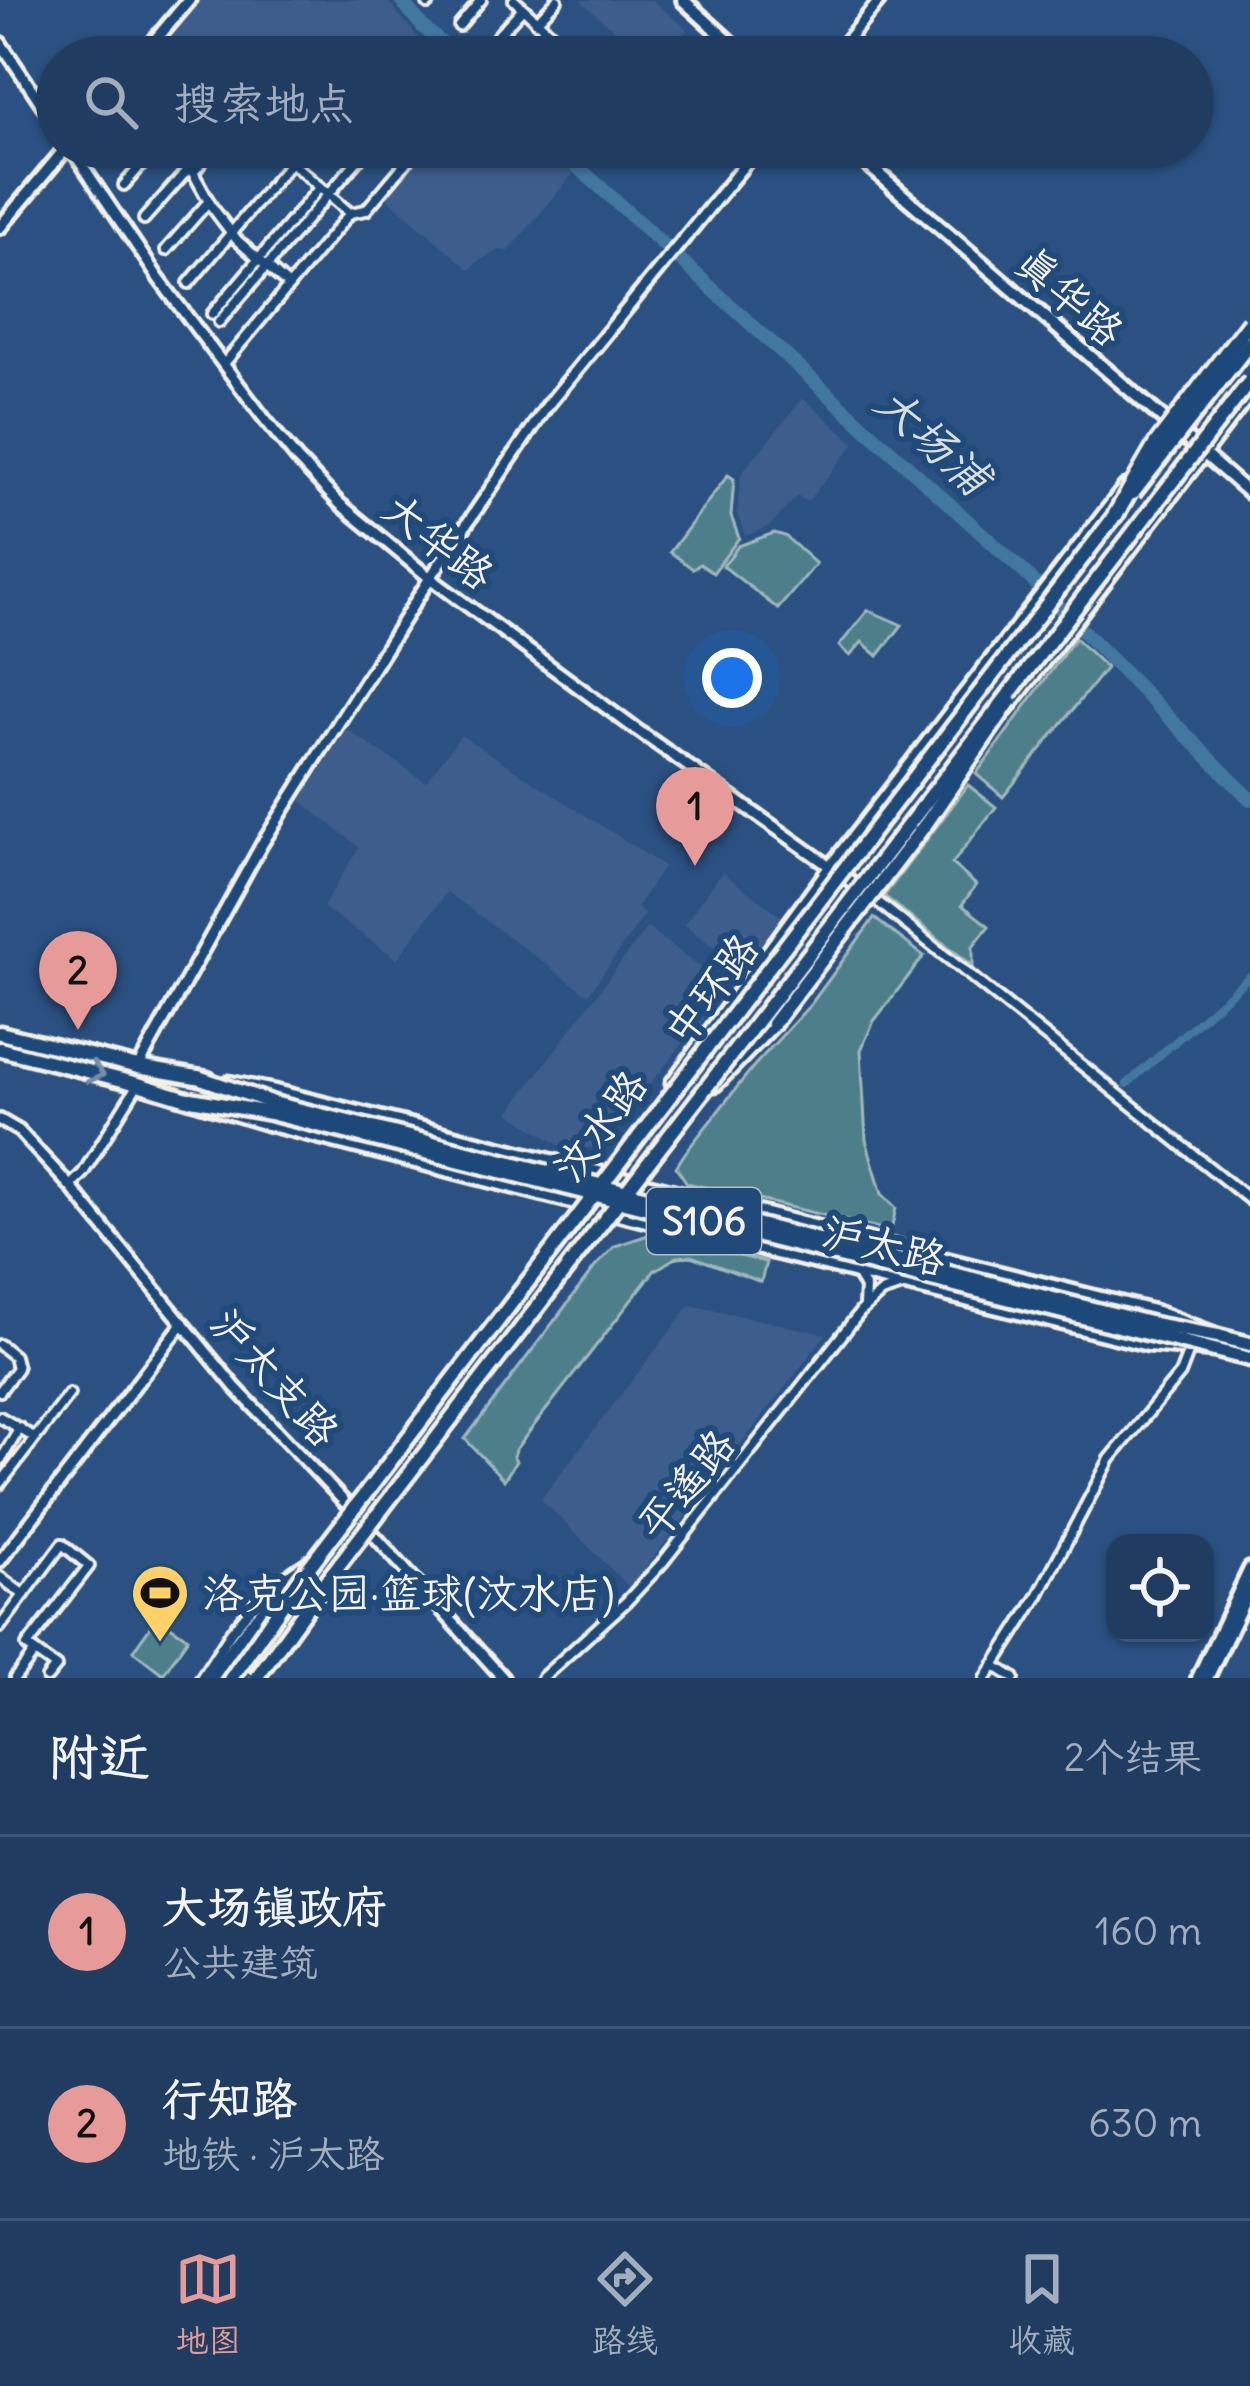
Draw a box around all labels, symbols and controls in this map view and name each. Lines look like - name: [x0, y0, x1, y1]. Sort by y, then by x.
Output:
- search box: [36, 36, 1214, 168]
- icon: search: [78, 69, 144, 135]
- text: 搜索地点: [174, 75, 354, 131]
- street label: 真华路: [1005, 235, 1135, 357]
- water label: 大场浦: [864, 374, 1006, 509]
- street label: 大华路: [373, 482, 505, 600]
- your location: [702, 648, 762, 708]
- pin: 1: [656, 767, 734, 866]
- street label: 中环路: [652, 923, 770, 1055]
- pin: 2: [39, 931, 117, 1030]
- one-way arrow: [85, 1059, 106, 1084]
- street label: 汶水路: [542, 1060, 658, 1192]
- road number: S106: [647, 1188, 761, 1254]
- street label: 沪太路: [817, 1205, 951, 1285]
- street label: 沪太支路: [199, 1297, 351, 1457]
- street label: 平遥路: [626, 1419, 746, 1549]
- map controls: [1106, 1534, 1214, 1642]
- button: locate: [1106, 1534, 1214, 1642]
- sports icon: 洛克公园·篮球(汶水店): [129, 1562, 191, 1644]
- place label: 洛克公园·篮球(汶水店): [202, 1567, 615, 1619]
- text: 附近: [48, 1725, 150, 1789]
- text: 2个结果: [1064, 1733, 1202, 1782]
- text: 大场镇政府: [162, 1879, 387, 1935]
- text: 1: [79, 1907, 95, 1956]
- text: 160 m: [1095, 1907, 1202, 1956]
- text: 公共建筑: [162, 1938, 318, 1987]
- text: 行知路: [162, 2071, 297, 2127]
- text: 2: [76, 2099, 98, 2148]
- text: 630 m: [1088, 2099, 1202, 2148]
- text: 地铁 · 沪太路: [162, 2130, 384, 2179]
- tab: 地图: [175, 2246, 241, 2361]
- tab: 路线: [592, 2246, 658, 2361]
- tab: 收藏: [1009, 2246, 1075, 2361]

